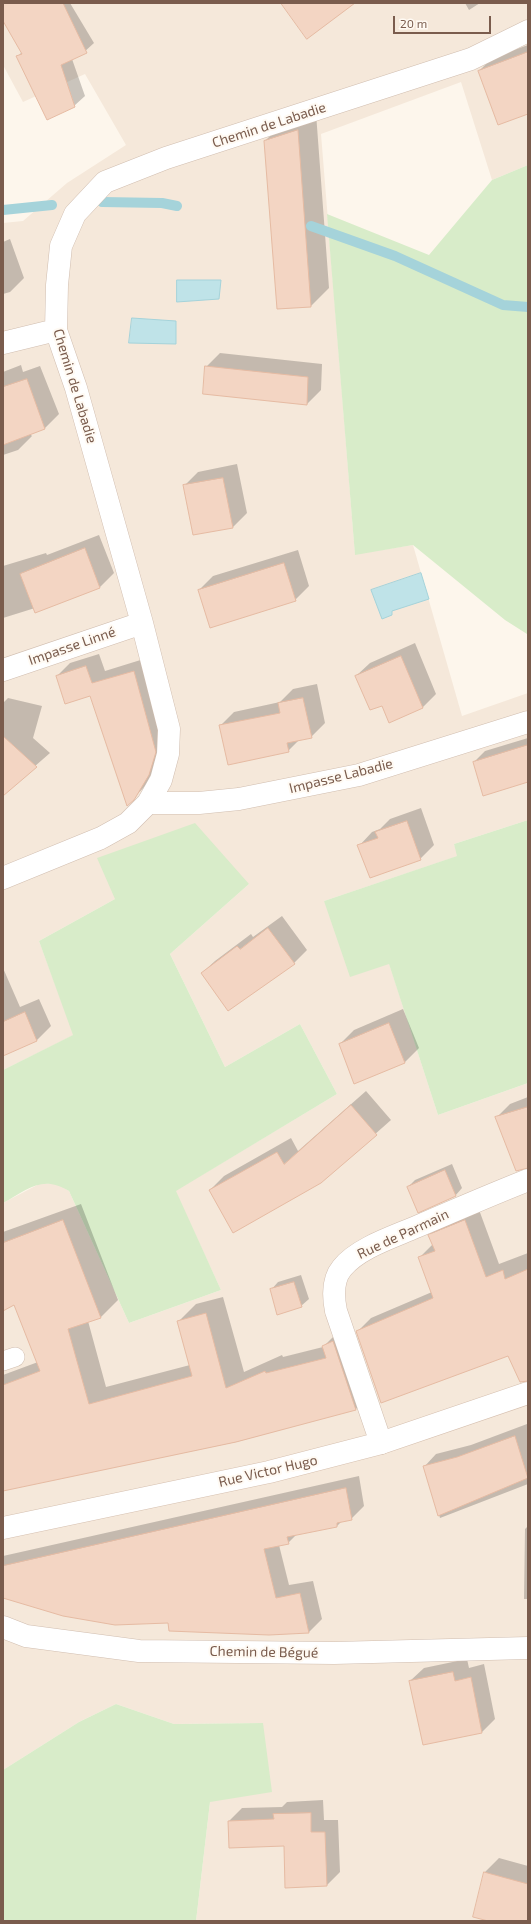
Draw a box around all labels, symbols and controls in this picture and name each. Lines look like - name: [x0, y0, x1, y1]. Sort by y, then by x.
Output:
- scale bar: [395, 8, 493, 34]
- text: 20 m: [400, 16, 427, 30]
- street label: Chemin de Labadie: [210, 99, 328, 151]
- street label: Chemin de Labadie: [50, 327, 100, 445]
- street label: Impasse Linné: [26, 623, 118, 669]
- street label: Impasse Labadie: [287, 755, 395, 797]
- street label: Rue de Parmain: [355, 1205, 451, 1263]
- street label: Rue Victor Hugo: [217, 1451, 319, 1491]
- street label: Chemin de Bégué: [209, 1643, 319, 1661]

